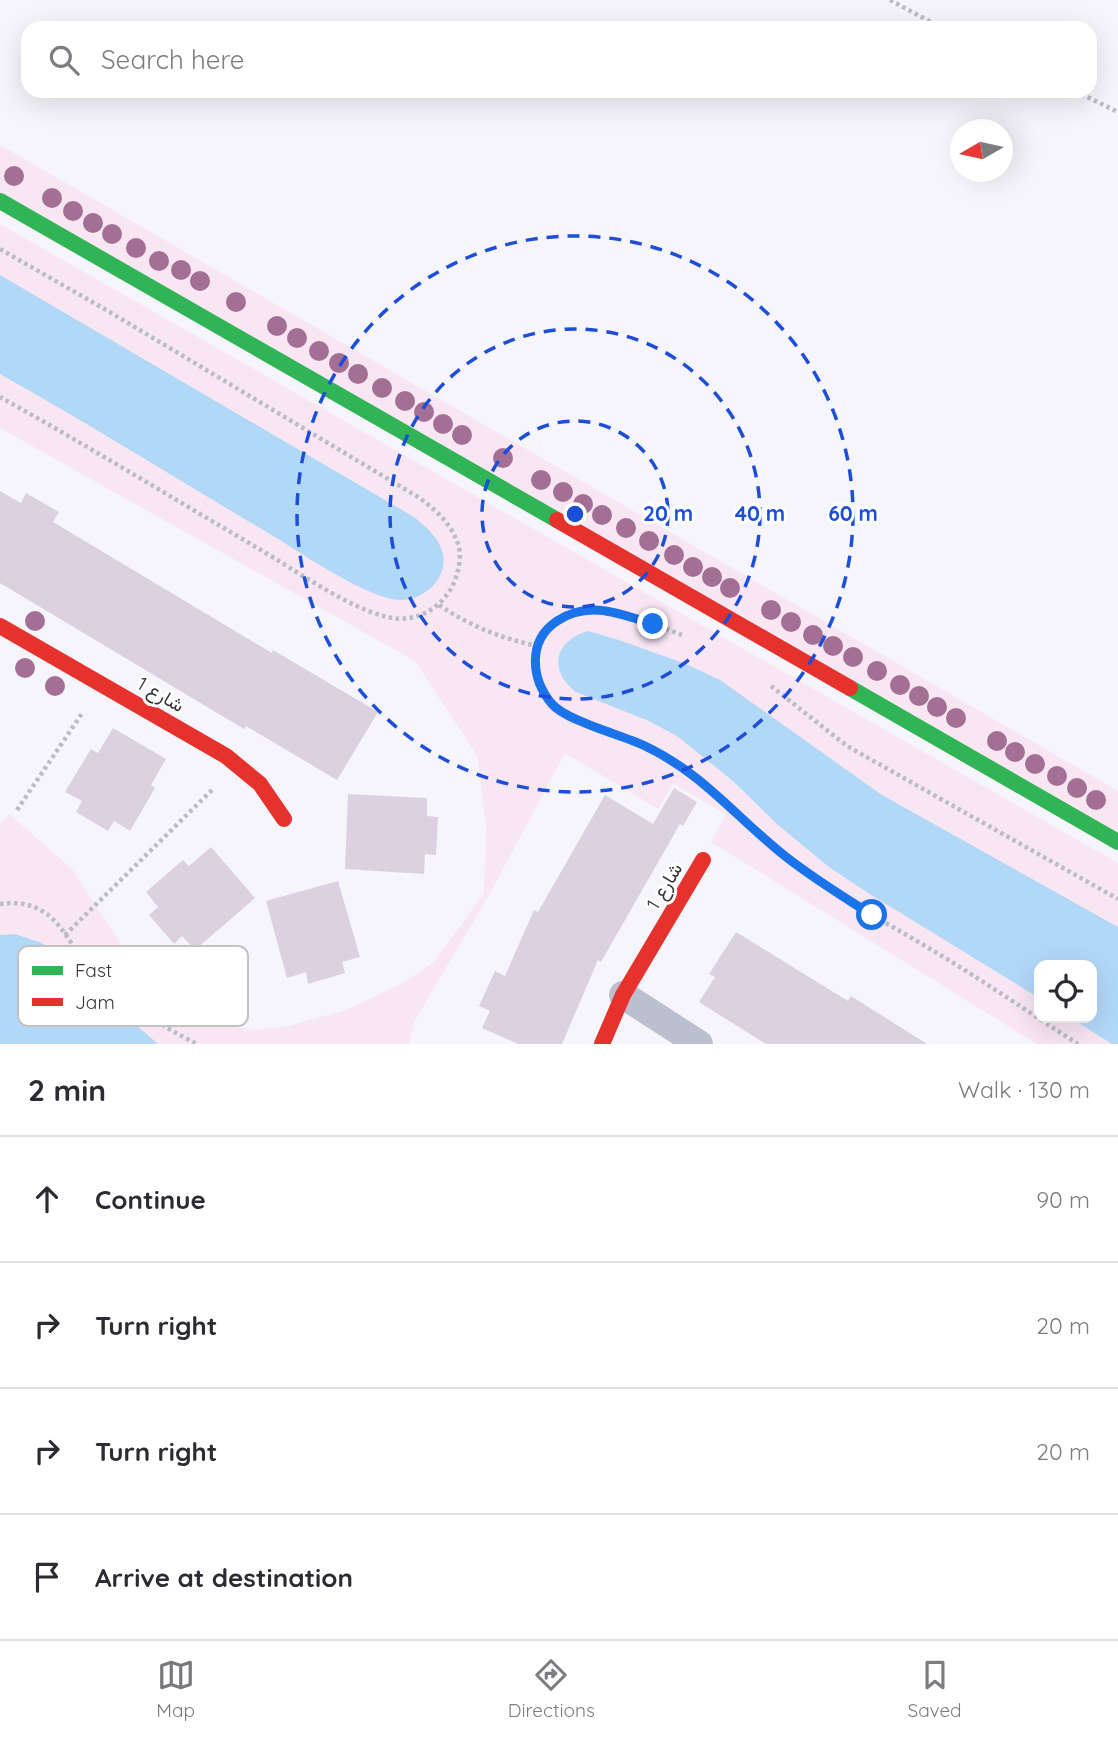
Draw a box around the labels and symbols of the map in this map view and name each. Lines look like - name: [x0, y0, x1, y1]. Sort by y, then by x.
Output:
- north arrow: [950, 119, 1013, 182]
- text: 20 m: [643, 500, 693, 526]
- text: 40 m: [735, 500, 785, 526]
- text: 60 m: [828, 500, 878, 526]
- centre of rings: [563, 502, 587, 526]
- route end: [637, 608, 668, 639]
- street label: شارع 1: [133, 671, 189, 718]
- street label: شارع 1: [641, 858, 688, 914]
- route start: [856, 899, 887, 930]
- legend: [18, 946, 248, 1026]
- text: Fast: [75, 958, 112, 982]
- text: Jam: [75, 990, 115, 1014]

